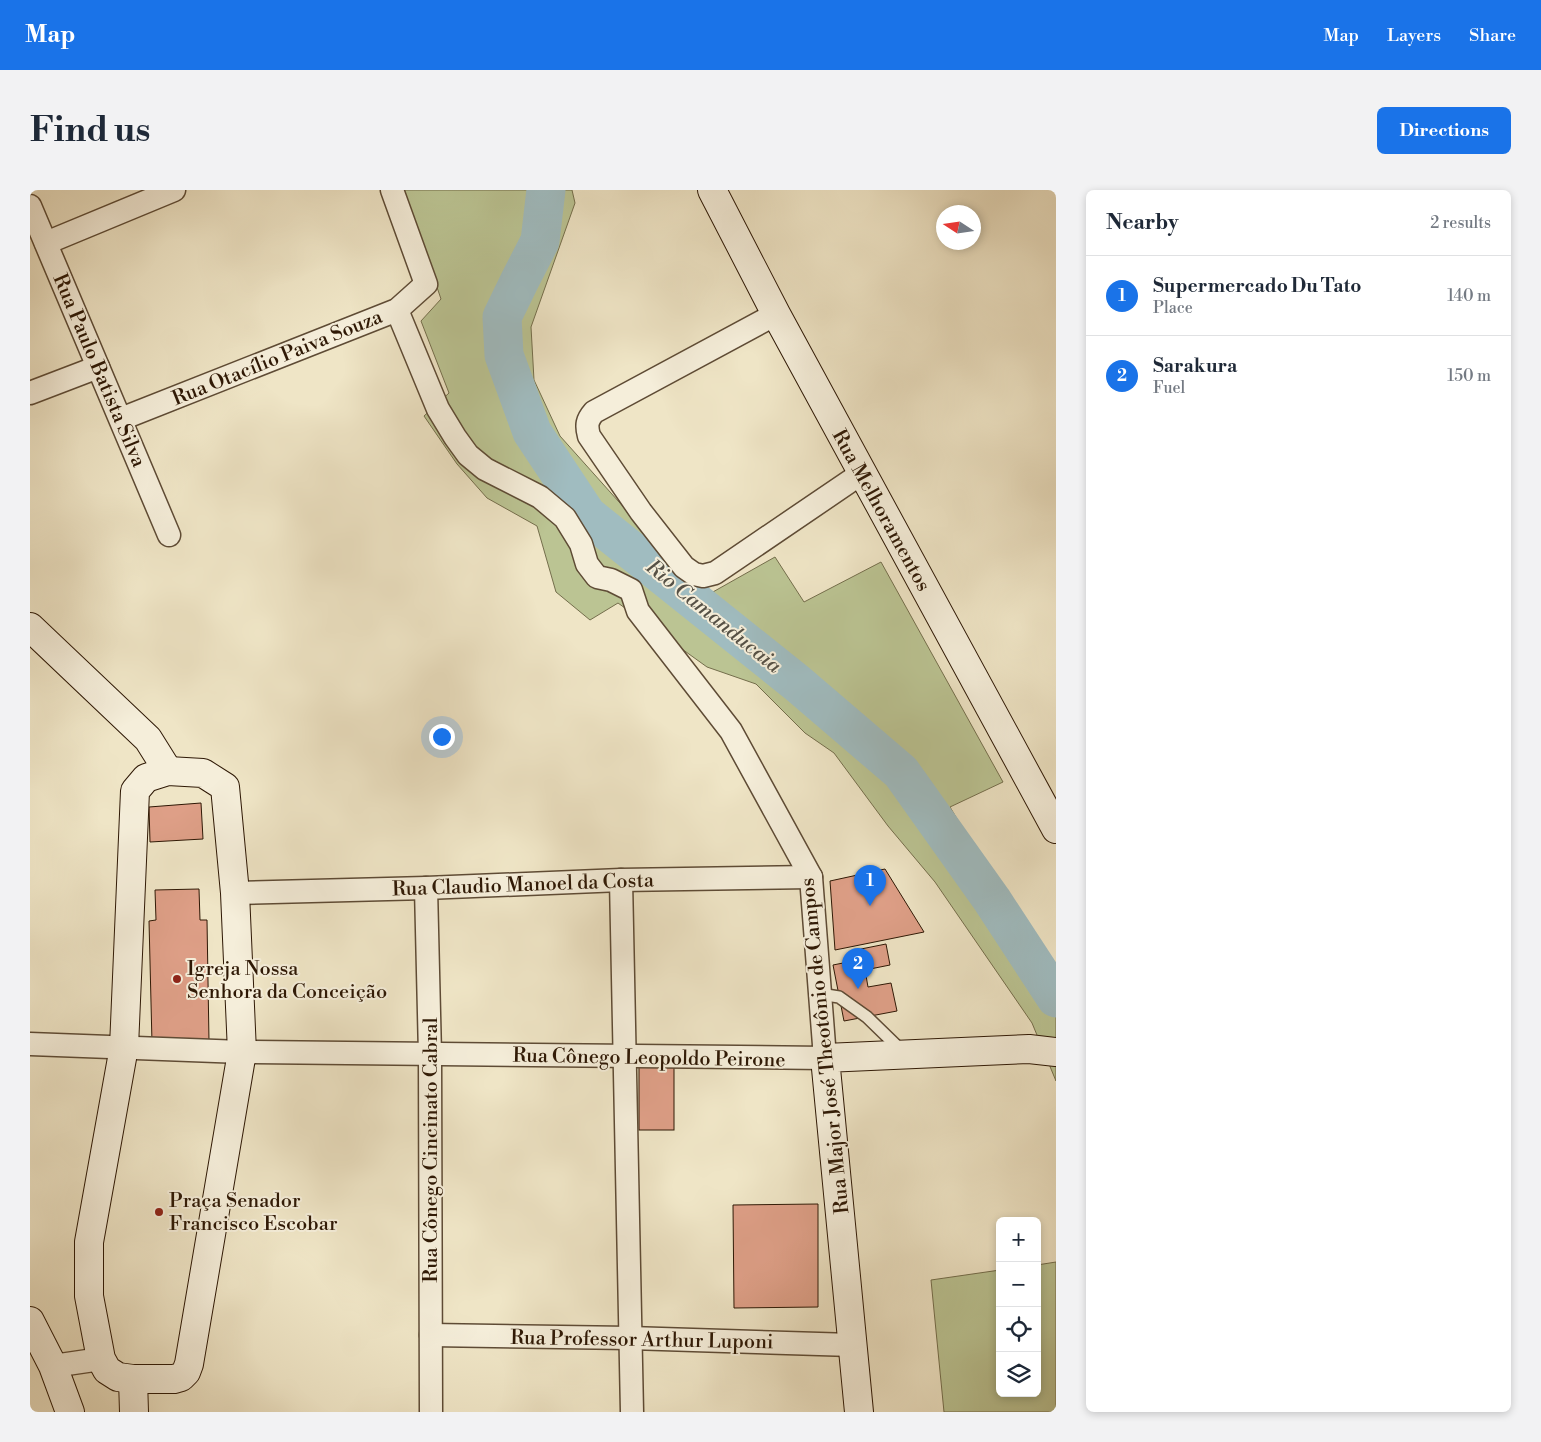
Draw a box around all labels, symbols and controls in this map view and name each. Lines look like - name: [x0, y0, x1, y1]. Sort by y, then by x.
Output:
- text: Map: [25, 20, 75, 50]
- text: Map: [1324, 24, 1359, 47]
- text: Layers: [1387, 24, 1441, 47]
- text: Share: [1469, 24, 1516, 47]
- button: Directions: [1377, 107, 1511, 154]
- text: Find us: [30, 109, 150, 152]
- north arrow: [936, 205, 981, 250]
- text: Nearby: [1106, 210, 1179, 236]
- text: 2 results: [1430, 213, 1491, 233]
- street label: Rua Paulo Batista Silva: [47, 270, 151, 472]
- text: Supermercado Du Tato: [1153, 274, 1362, 298]
- text: 1: [1118, 286, 1126, 306]
- text: 140 m: [1447, 286, 1491, 306]
- text: Place: [1153, 298, 1193, 318]
- street label: Rua Otacílio Paiva Souza: [169, 304, 387, 412]
- text: Sarakura: [1153, 354, 1237, 378]
- text: 2: [1117, 366, 1127, 386]
- text: 150 m: [1447, 366, 1491, 386]
- text: Fuel: [1153, 378, 1185, 398]
- street label: Rua Melhoramentos: [826, 425, 936, 596]
- water label: Rio Camanducaia: [640, 554, 787, 680]
- your location: [429, 724, 455, 750]
- pin: 1: [854, 865, 886, 906]
- street label: Rua Claudio Manoel da Costa: [392, 868, 655, 903]
- street label: Rua Major José Theotônio de Campos: [795, 877, 856, 1215]
- pin: 2: [842, 948, 874, 989]
- place label: Igreja Nossa Senhora da Conceição: [187, 957, 387, 1005]
- marker: Igreja Nossa Senhora da Conceição: [171, 973, 183, 985]
- street label: Rua Cônego Cincinato Cabral: [419, 1017, 444, 1283]
- street label: Rua Cônego Leopoldo Peirone: [512, 1044, 786, 1073]
- place label: Praça Senador Francisco Escobar: [169, 1189, 338, 1237]
- marker: Praça Senador Francisco Escobar: [153, 1206, 165, 1218]
- map controls: [996, 1217, 1041, 1397]
- button: +: [996, 1217, 1041, 1262]
- button: −: [996, 1262, 1041, 1307]
- button: locate: [996, 1307, 1041, 1352]
- street label: Rua Professor Arthur Luponi: [510, 1326, 774, 1355]
- button: layers: [996, 1352, 1041, 1397]

